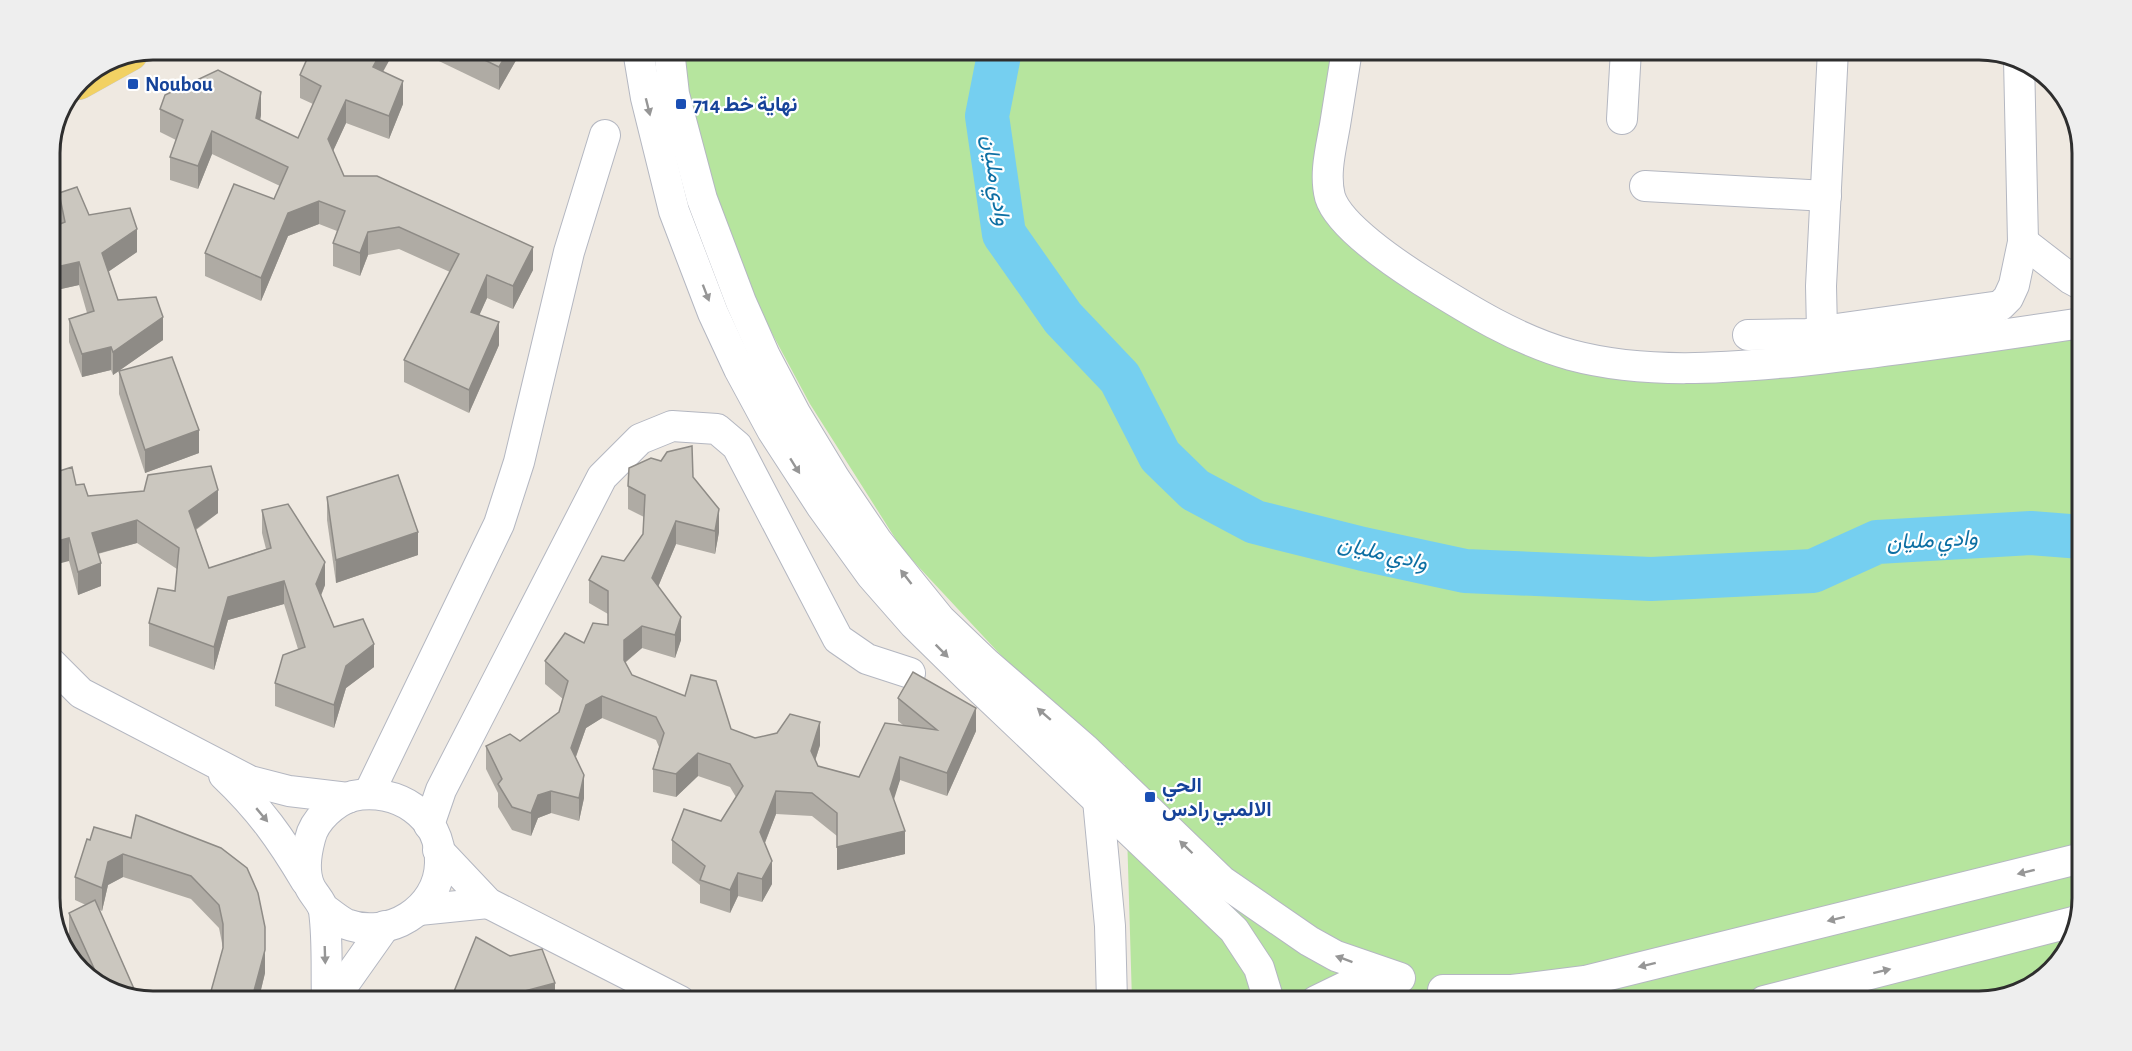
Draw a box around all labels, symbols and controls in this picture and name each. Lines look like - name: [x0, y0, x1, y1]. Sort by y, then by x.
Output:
- place label: Noubou: [145, 74, 213, 95]
- marker: Noubou: [126, 77, 140, 91]
- place label: نهاية خط 714: [693, 94, 797, 117]
- marker: نهاية خط 714: [674, 97, 688, 111]
- one-way arrow: [644, 98, 654, 116]
- water label: وادي مليان: [972, 133, 1014, 228]
- one-way arrow: [702, 284, 711, 302]
- one-way arrow: [790, 458, 801, 474]
- water label: وادي مليان: [1886, 527, 1979, 559]
- water label: وادي مليان: [1334, 532, 1430, 580]
- one-way arrow: [900, 569, 912, 584]
- one-way arrow: [934, 644, 948, 658]
- one-way arrow: [1037, 708, 1052, 721]
- place label: الحي الالمبي رادس: [1162, 775, 1272, 826]
- marker: الحي الالمبي رادس: [1143, 790, 1157, 804]
- one-way arrow: [255, 807, 268, 822]
- one-way arrow: [1180, 840, 1194, 854]
- one-way arrow: [2017, 867, 2035, 877]
- one-way arrow: [1827, 914, 1846, 924]
- one-way arrow: [321, 945, 330, 964]
- one-way arrow: [1335, 953, 1353, 963]
- one-way arrow: [1638, 961, 1656, 971]
- one-way arrow: [1872, 966, 1891, 976]

